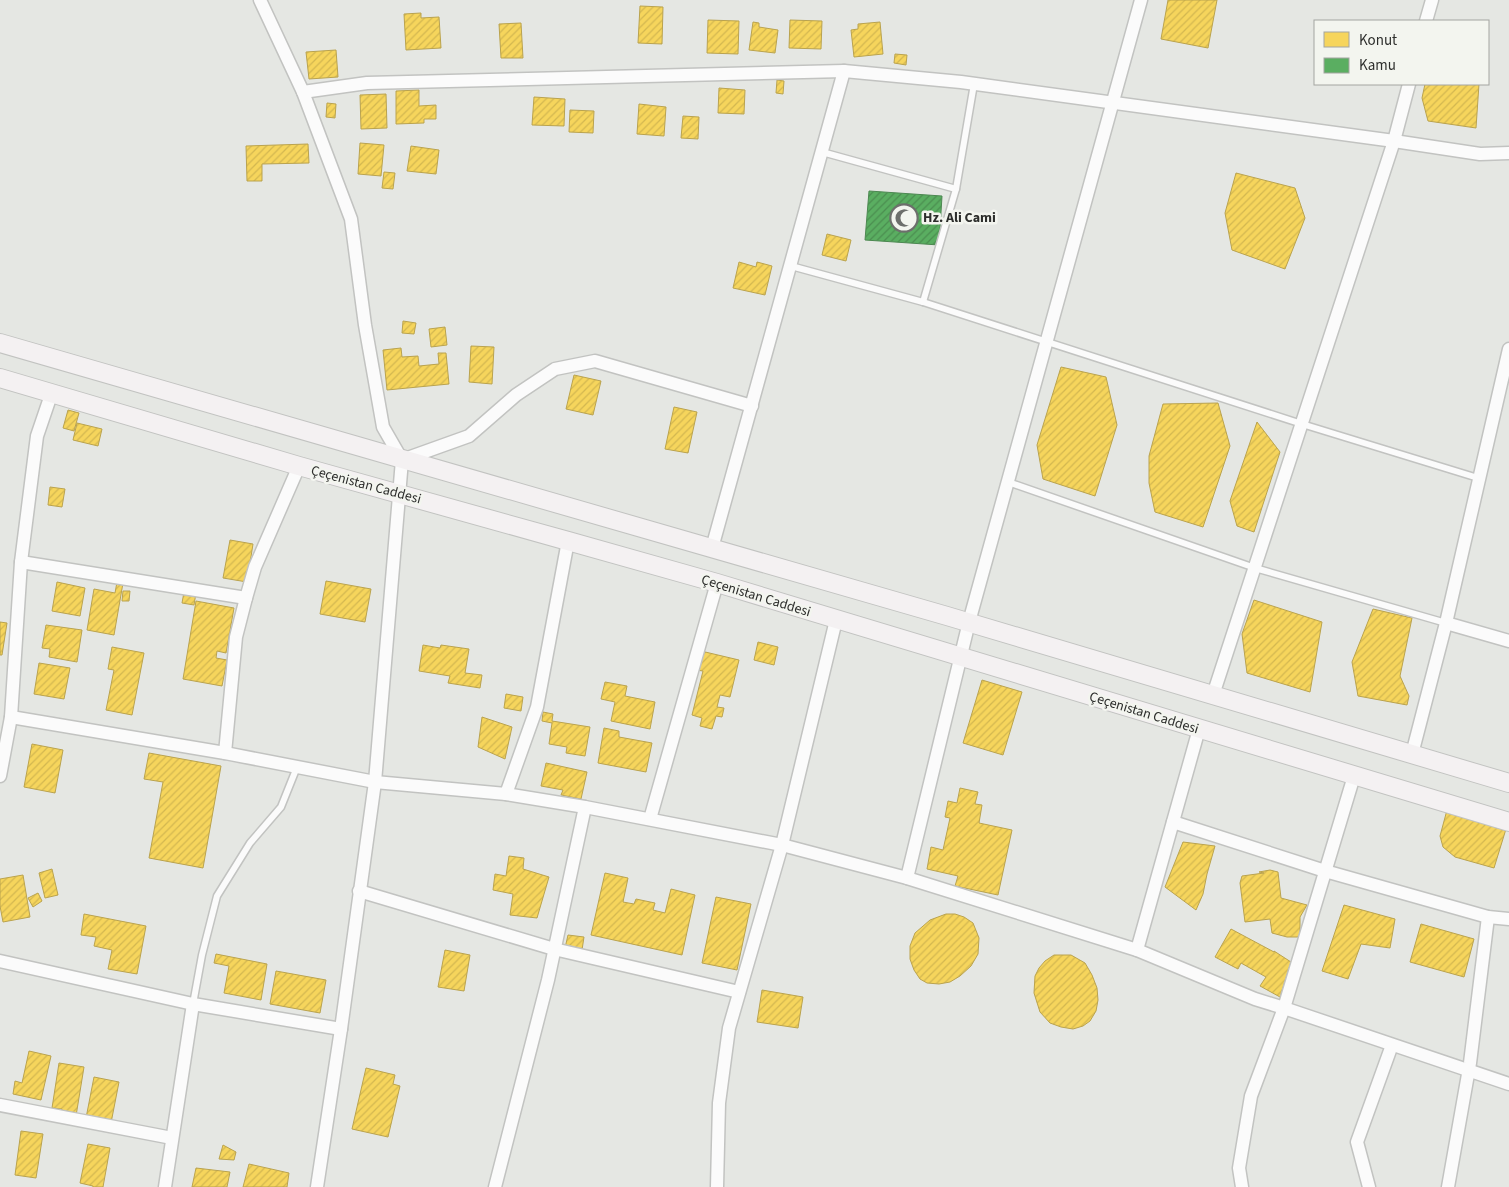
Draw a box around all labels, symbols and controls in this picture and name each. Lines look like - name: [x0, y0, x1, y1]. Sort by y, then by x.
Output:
- legend: [1314, 20, 1489, 85]
- text: Konut: [1359, 30, 1397, 51]
- text: Kamu: [1359, 55, 1396, 76]
- mosque icon: Hz. Ali Cami: [889, 203, 919, 233]
- place label: Hz. Ali Cami: [923, 208, 996, 228]
- street label: Çeçenistan Caddesi: [309, 461, 423, 509]
- street label: Çeçenistan Caddesi: [699, 570, 813, 622]
- street label: Çeçenistan Caddesi: [1087, 687, 1201, 739]

